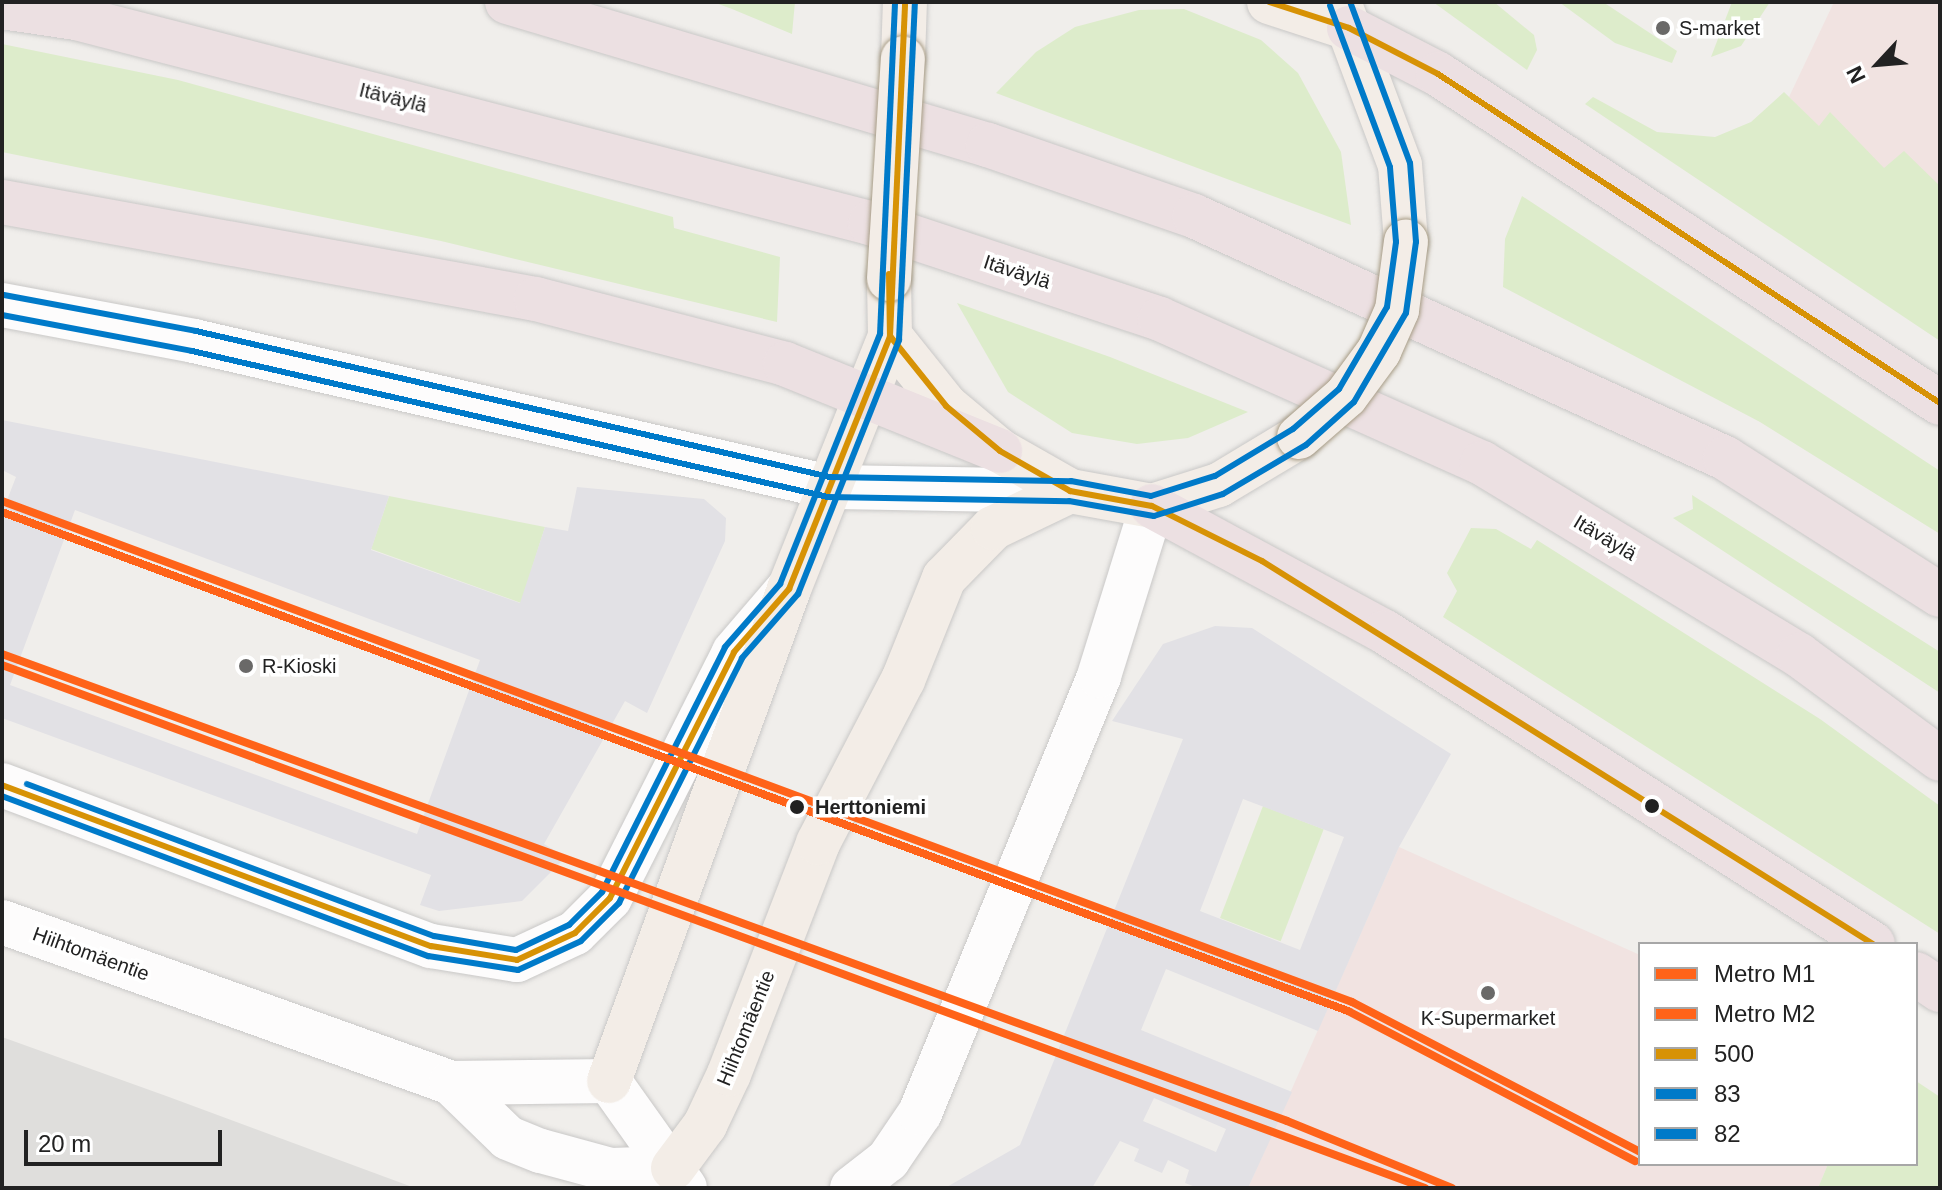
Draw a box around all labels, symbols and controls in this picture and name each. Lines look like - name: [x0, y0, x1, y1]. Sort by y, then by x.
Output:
- place label: S-market: [1679, 16, 1760, 40]
- marker: S-market: [1654, 19, 1672, 37]
- north arrow: [1838, 24, 1918, 104]
- text: N: [1841, 62, 1871, 87]
- street label: Itäväylä: [357, 78, 429, 118]
- street label: Itäväylä: [981, 250, 1053, 294]
- street label: Itäväylä: [1569, 510, 1641, 566]
- place label: R-Kioski: [262, 654, 336, 678]
- marker: R-Kioski: [237, 657, 255, 675]
- place label: Herttoniemi: [815, 795, 926, 819]
- marker: Herttoniemi: [786, 796, 808, 818]
- unlabelled marker: [1644, 798, 1660, 814]
- street label: Hiihtomäentie: [29, 922, 153, 986]
- legend: [1638, 942, 1918, 1166]
- text: Metro M1: [1714, 960, 1815, 987]
- street label: Hiihtomäentie: [712, 967, 780, 1089]
- marker: K-Supermarket: [1479, 984, 1497, 1002]
- text: Metro M2: [1714, 1000, 1815, 1027]
- place label: K-Supermarket: [1421, 1006, 1555, 1030]
- text: 500: [1714, 1040, 1754, 1067]
- text: 83: [1714, 1080, 1741, 1107]
- scale bar: [28, 1114, 226, 1164]
- text: 82: [1714, 1120, 1741, 1147]
- text: 20 m: [38, 1130, 91, 1157]

